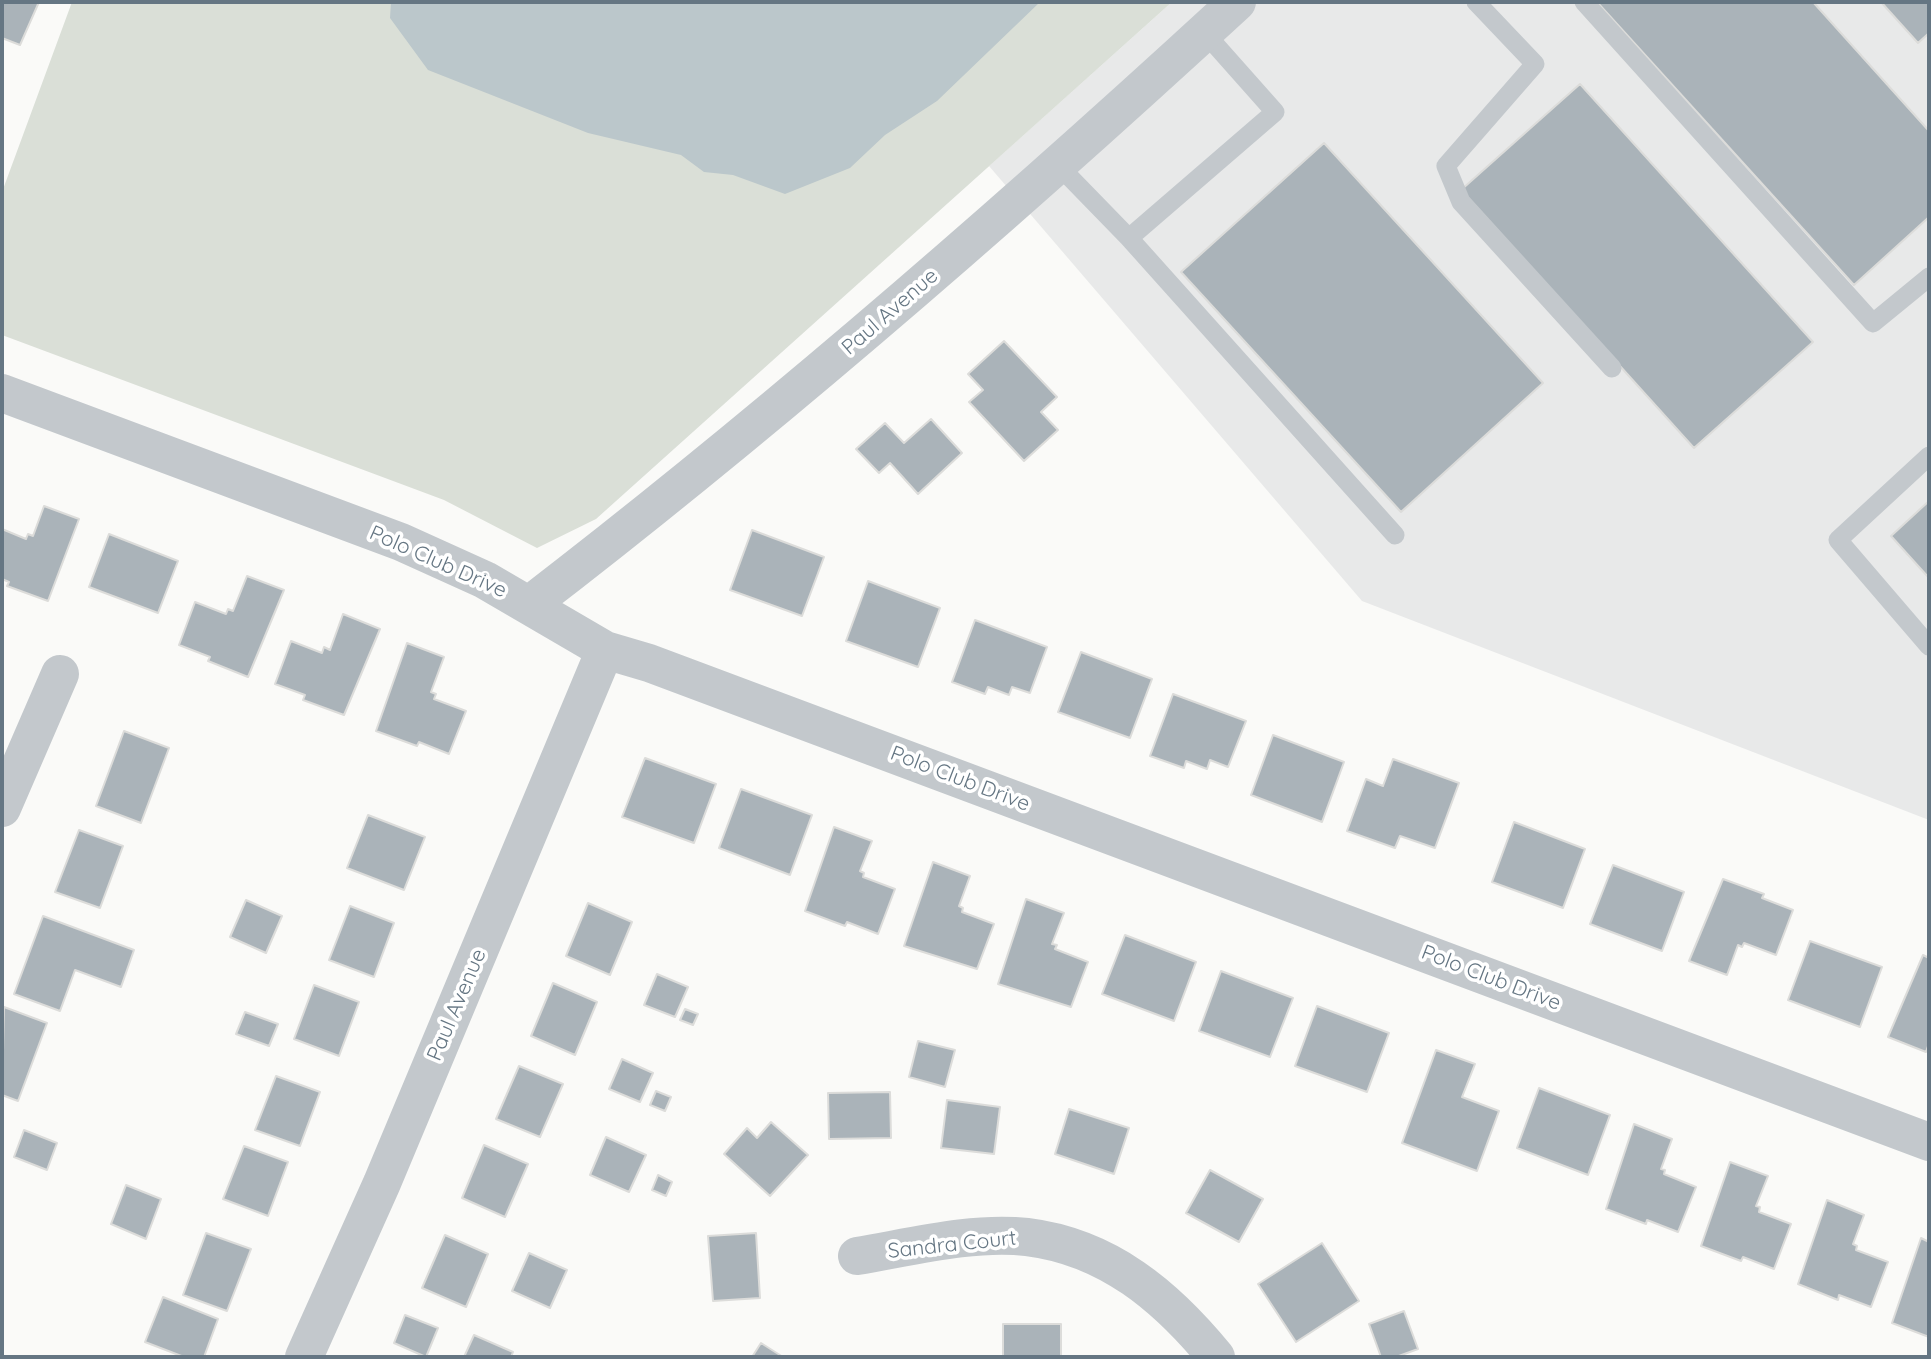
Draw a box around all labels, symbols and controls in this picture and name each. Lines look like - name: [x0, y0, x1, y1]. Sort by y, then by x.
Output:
- street label: Paul Avenue: [837, 263, 943, 361]
- street label: Polo Club Drive: [366, 521, 510, 603]
- street label: Polo Club Drive: [887, 741, 1033, 817]
- street label: Polo Club Drive: [1418, 940, 1564, 1016]
- street label: Paul Avenue: [422, 945, 492, 1065]
- street label: Sandra Court: [886, 1226, 1018, 1264]

